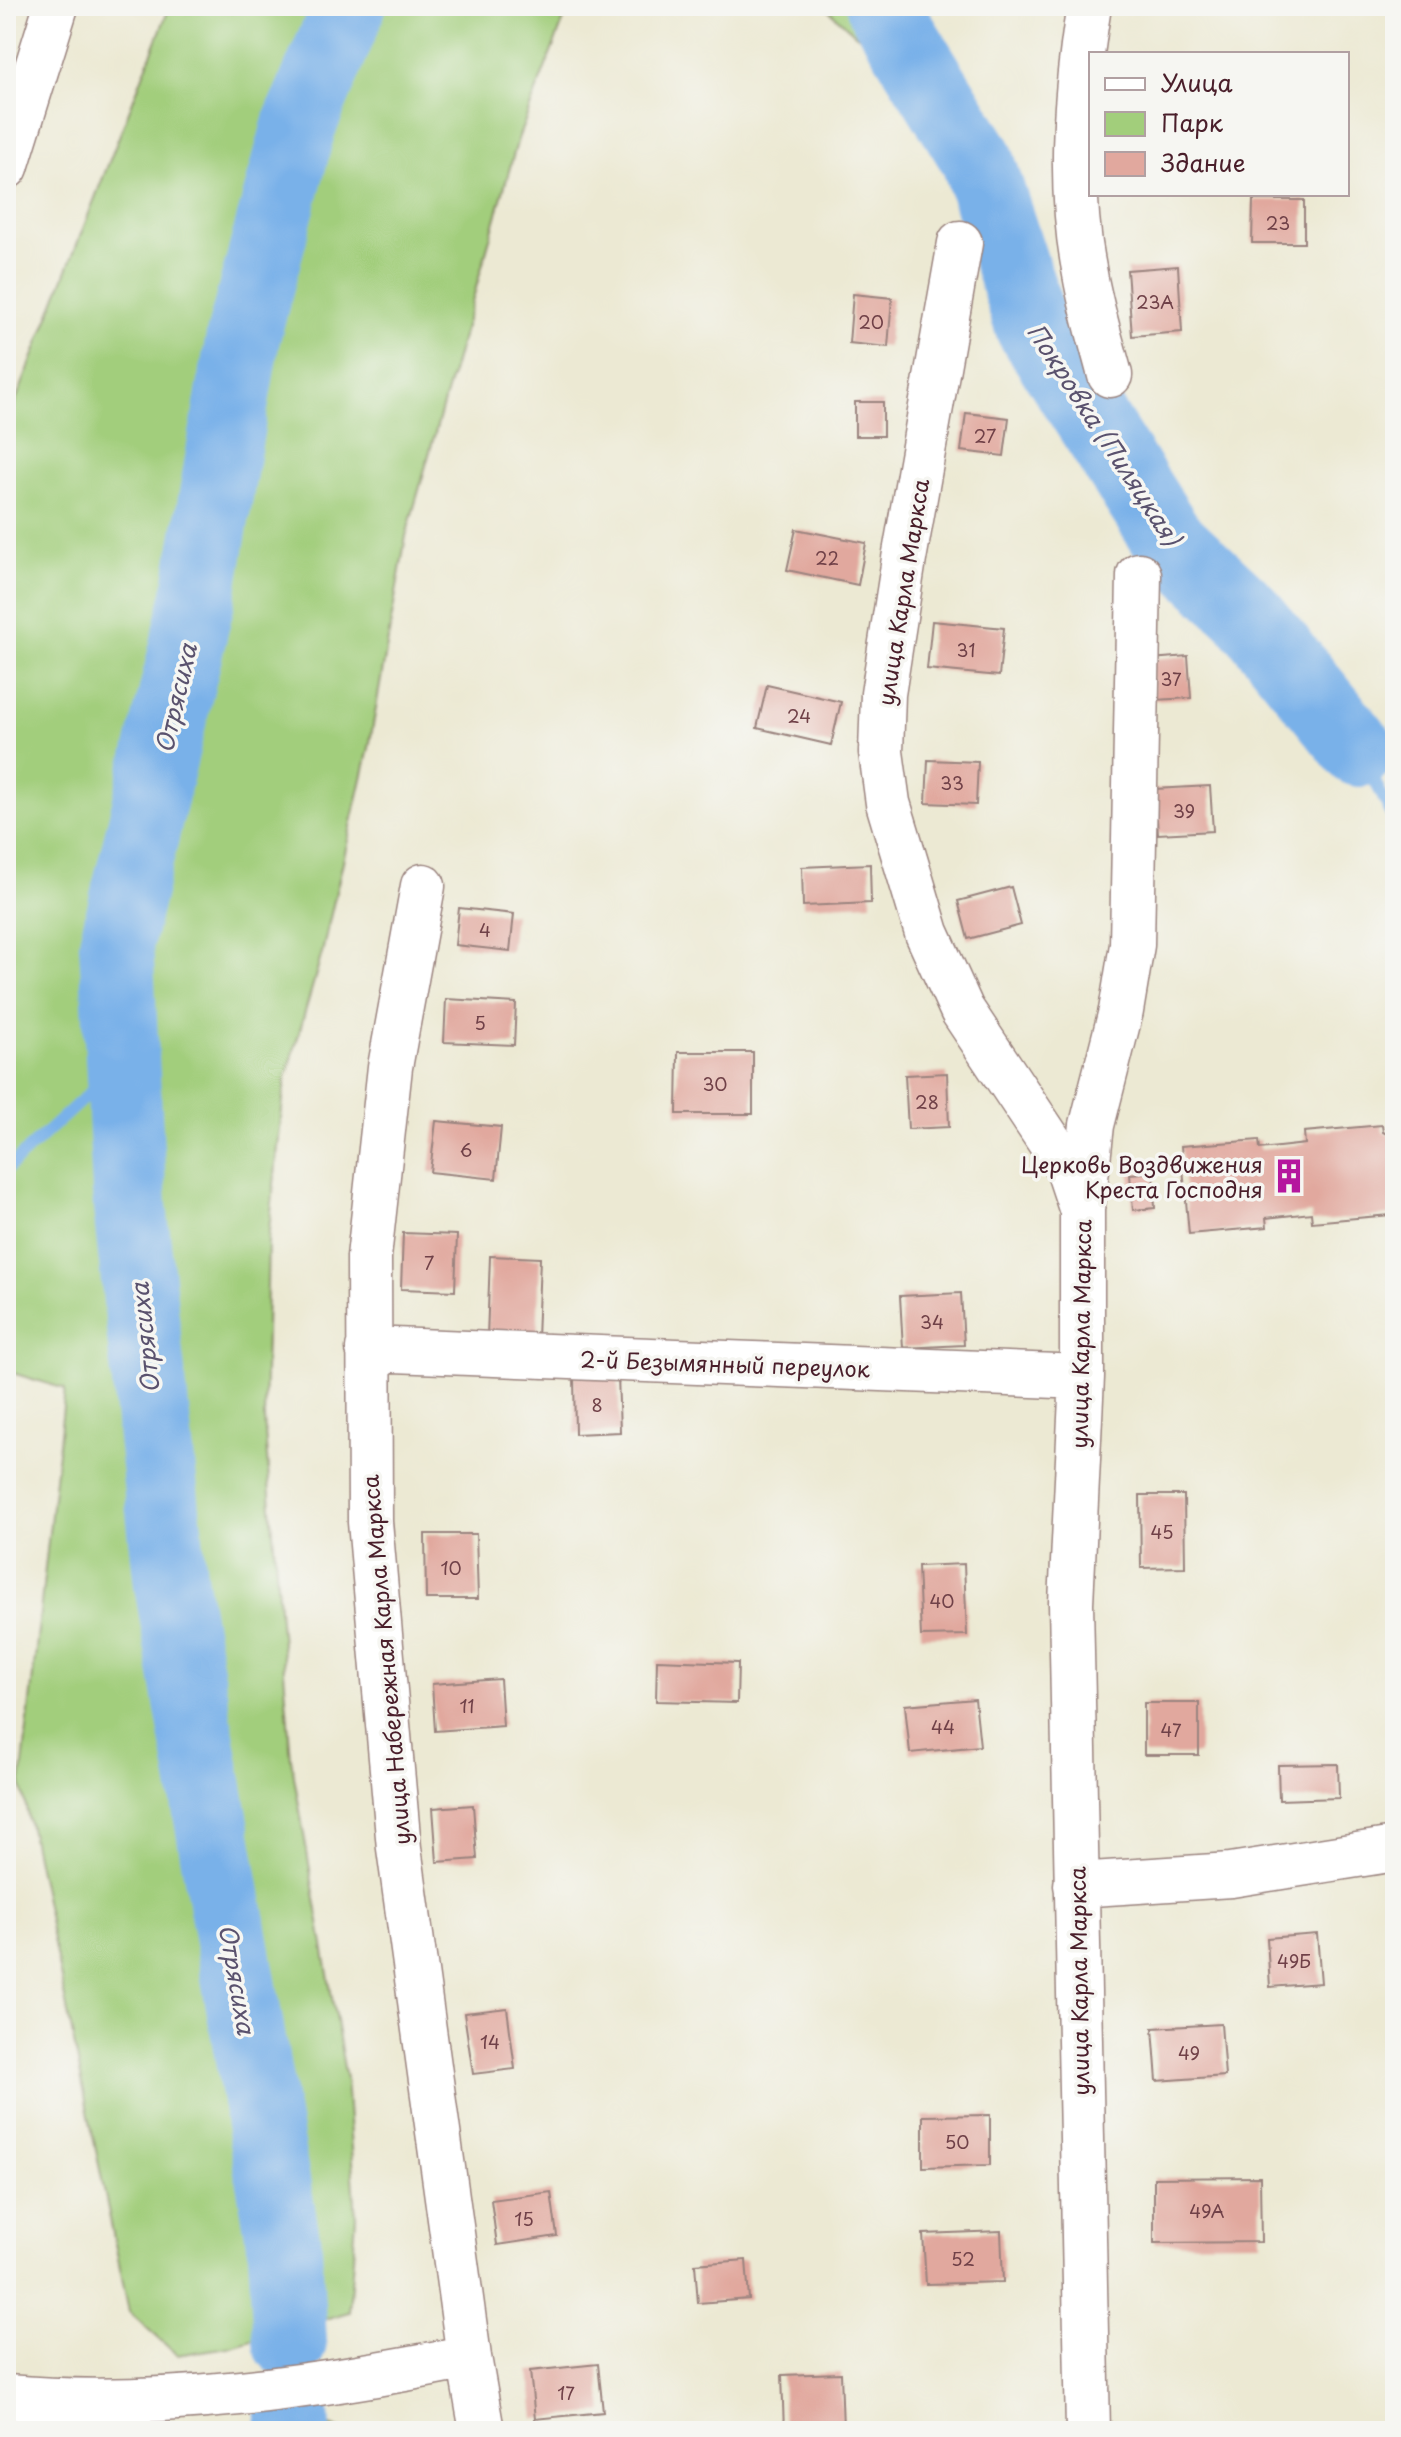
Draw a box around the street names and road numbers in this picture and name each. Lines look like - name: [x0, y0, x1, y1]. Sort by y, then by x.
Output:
- street label: улица Карла Маркса: [868, 476, 936, 708]
- street label: улица Карла Маркса: [1062, 1219, 1099, 1449]
- street label: 2-й Безымянный переулок: [579, 1341, 871, 1385]
- street label: улица Набережная Карла Маркса: [352, 1473, 418, 1847]
- street label: улица Карла Маркса: [1059, 1866, 1096, 2096]

